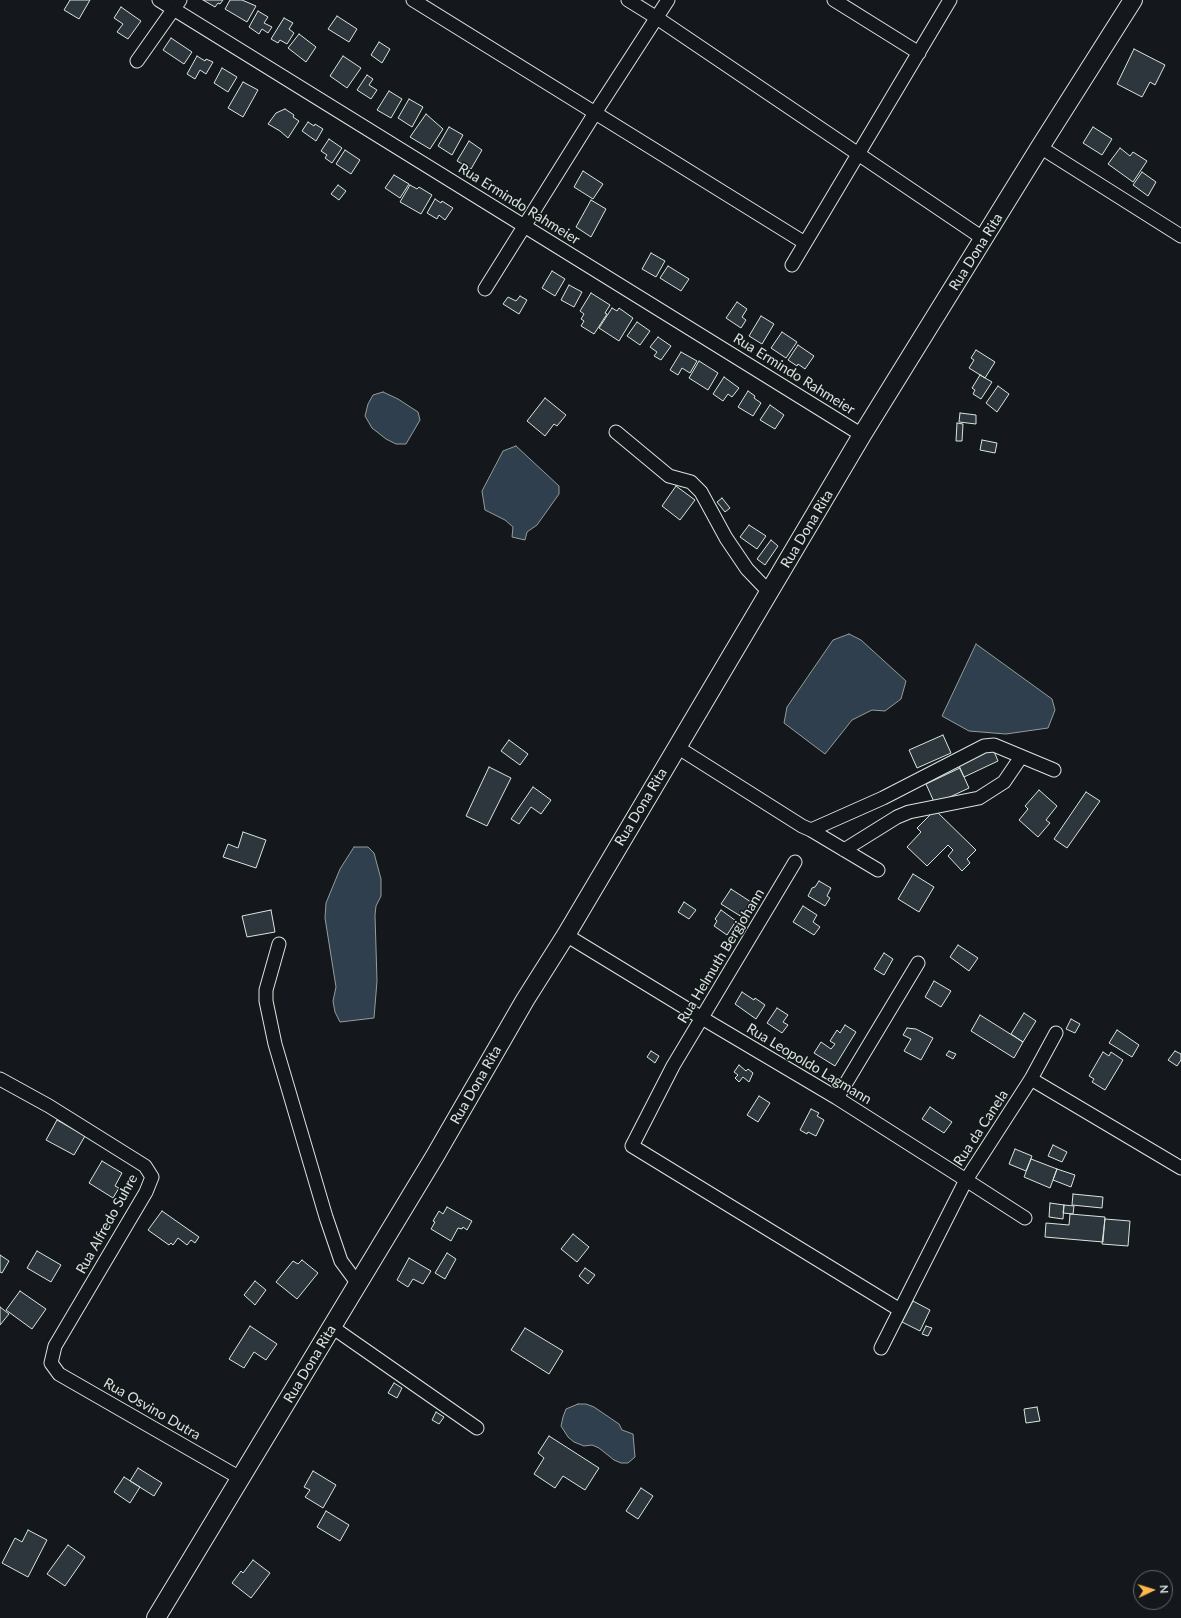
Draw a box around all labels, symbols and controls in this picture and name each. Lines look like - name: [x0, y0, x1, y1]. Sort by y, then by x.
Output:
- street label: Rua Ermindo Rahmeier: [455, 160, 583, 248]
- street label: Rua Dona Rita: [946, 210, 1006, 294]
- street label: Rua Ermindo Rahmeier: [730, 330, 858, 418]
- street label: Rua Dona Rita: [777, 487, 837, 571]
- street label: Rua Dona Rita: [611, 765, 671, 849]
- street label: Rua Helmuth Bergjohann: [674, 886, 768, 1026]
- street label: Rua Leopoldo Lagmann: [743, 1020, 875, 1108]
- street label: Rua Dona Rita: [447, 1043, 505, 1127]
- street label: Rua da Canela: [950, 1087, 1012, 1169]
- street label: Rua Alfredo Suhre: [73, 1171, 141, 1277]
- street label: Rua Dona Rita: [280, 1322, 340, 1406]
- street label: Rua Osvino Dutra: [101, 1374, 203, 1444]
- north arrow: [1133, 1570, 1173, 1610]
- text: N: [1158, 1585, 1171, 1594]

